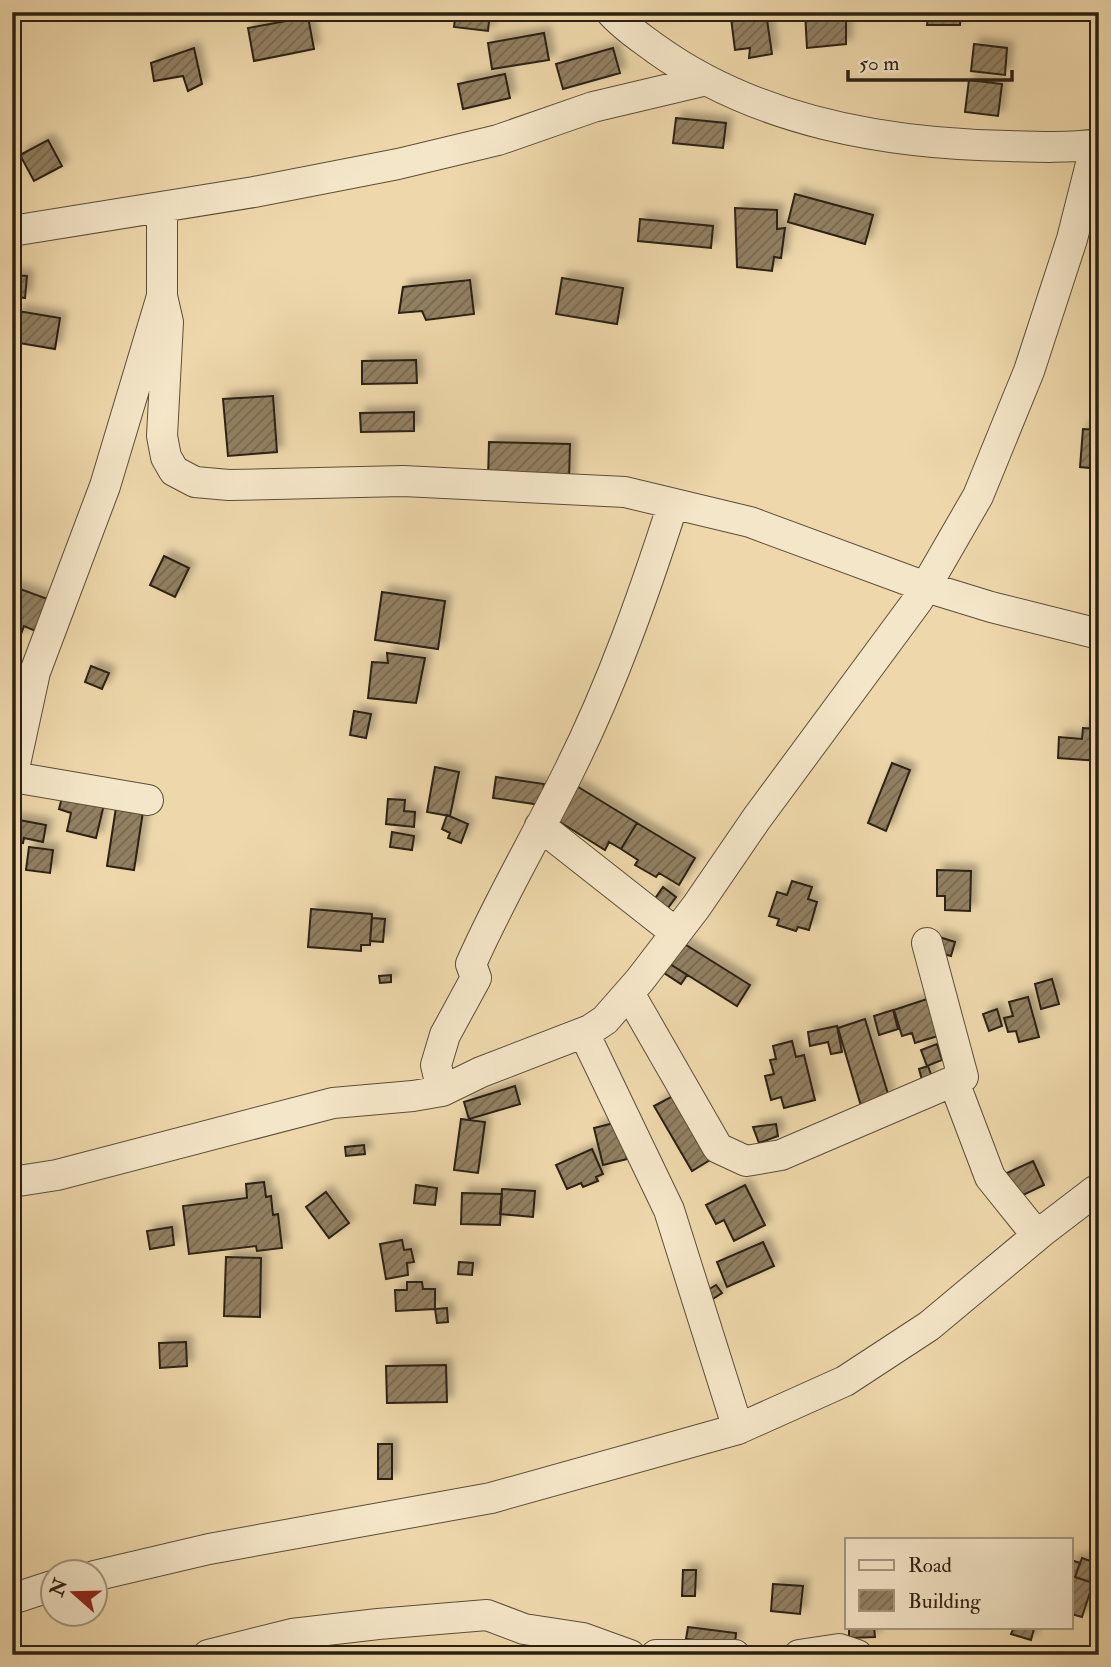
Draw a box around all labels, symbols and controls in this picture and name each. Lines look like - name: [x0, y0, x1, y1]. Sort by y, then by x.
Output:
- scale bar: [848, 38, 1013, 82]
- text: 50 m: [859, 50, 900, 77]
- legend: [845, 1538, 1072, 1628]
- text: Road: [908, 1552, 953, 1579]
- north arrow: [38, 1558, 108, 1628]
- text: N: [44, 1575, 73, 1601]
- text: Building: [908, 1588, 981, 1615]

